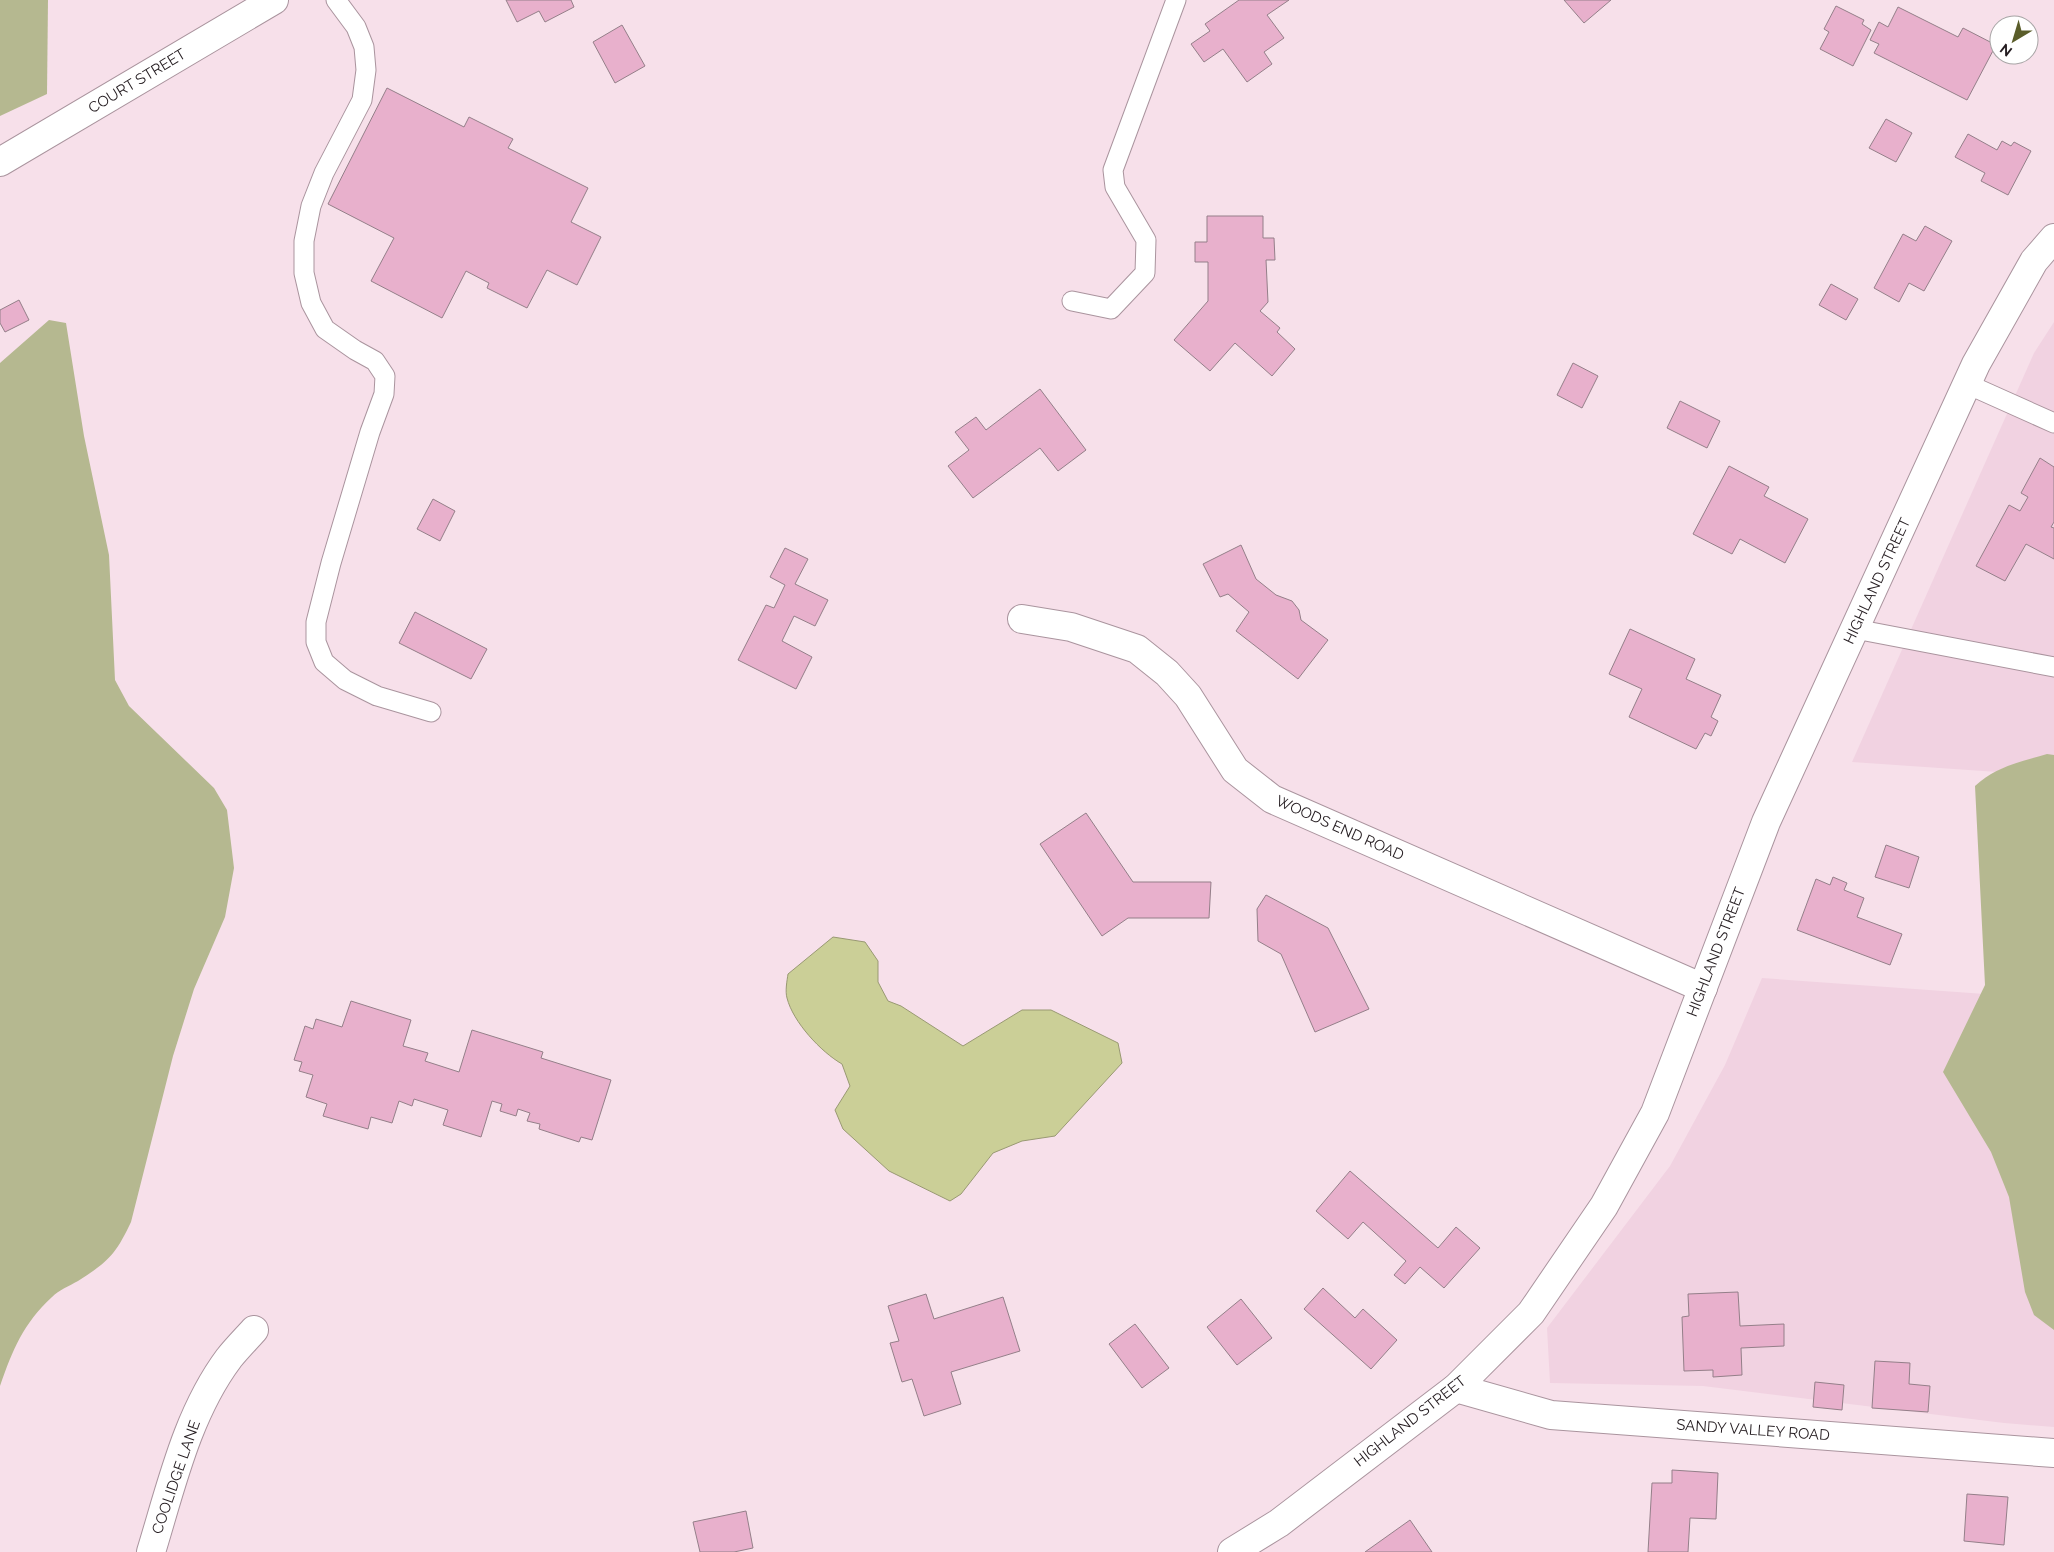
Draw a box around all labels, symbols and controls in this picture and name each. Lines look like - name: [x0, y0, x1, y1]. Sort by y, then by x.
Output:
- north arrow: [1989, 15, 2039, 65]
- text: N: [1997, 41, 2015, 60]
- street label: COURT STREET: [85, 45, 189, 117]
- street label: HIGHLAND STREET: [1840, 515, 1914, 647]
- street label: WOODS END ROAD: [1273, 792, 1407, 864]
- street label: HIGHLAND STREET: [1683, 885, 1749, 1019]
- street label: HIGHLAND STREET: [1350, 1372, 1470, 1470]
- street label: SANDY VALLEY ROAD: [1676, 1416, 1831, 1444]
- street label: COOLIDGE LANE: [148, 1418, 204, 1536]

